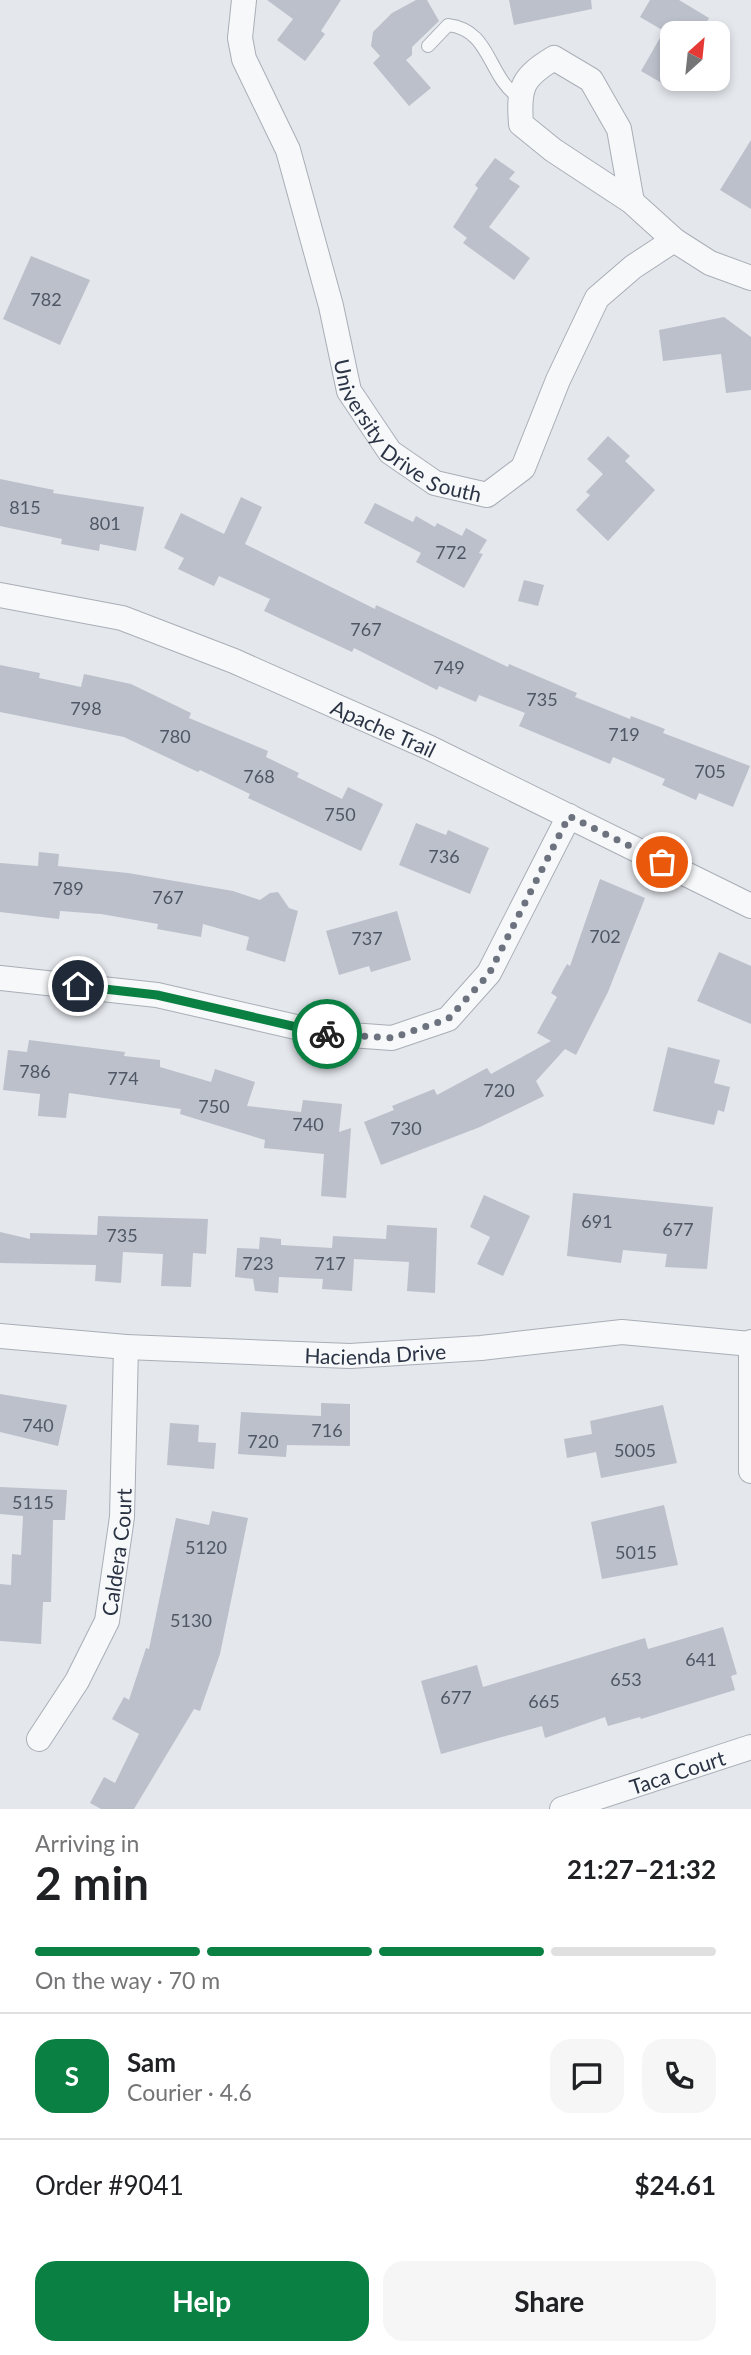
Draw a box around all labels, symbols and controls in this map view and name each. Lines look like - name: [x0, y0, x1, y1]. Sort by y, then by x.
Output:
- north arrow: [660, 21, 730, 91]
- map controls: [660, 21, 730, 91]
- house number: 782: [30, 288, 62, 310]
- street label: University Drive South: [330, 357, 484, 506]
- house number: 815: [9, 496, 41, 518]
- house number: 801: [89, 512, 121, 534]
- house number: 772: [435, 541, 467, 563]
- house number: 767: [350, 618, 382, 640]
- house number: 749: [433, 656, 465, 678]
- house number: 735: [526, 688, 558, 710]
- street label: Apache Trail: [328, 693, 440, 762]
- house number: 798: [70, 697, 102, 719]
- house number: 719: [608, 723, 640, 745]
- house number: 780: [159, 725, 191, 747]
- house number: 705: [694, 760, 726, 782]
- house number: 768: [243, 765, 275, 787]
- house number: 750: [324, 803, 356, 825]
- pin: [632, 832, 692, 892]
- icon: bag: [643, 843, 681, 881]
- house number: 736: [428, 845, 460, 867]
- house number: 789: [52, 877, 84, 899]
- house number: 767: [152, 886, 184, 908]
- house number: 702: [589, 925, 621, 947]
- house number: 737: [351, 927, 383, 949]
- pin: [48, 956, 108, 1016]
- icon: home: [59, 967, 97, 1005]
- courier: [292, 999, 362, 1069]
- icon: bike: [308, 1015, 346, 1053]
- house number: 786: [19, 1060, 51, 1082]
- house number: 774: [107, 1067, 139, 1089]
- house number: 720: [483, 1079, 515, 1101]
- house number: 750: [198, 1095, 230, 1117]
- house number: 740: [292, 1113, 324, 1135]
- house number: 730: [390, 1117, 422, 1139]
- house number: 691: [581, 1210, 613, 1232]
- house number: 677: [662, 1218, 694, 1240]
- house number: 735: [106, 1224, 138, 1246]
- house number: 723: [242, 1252, 274, 1274]
- house number: 717: [314, 1252, 346, 1274]
- street label: Hacienda Drive: [304, 1338, 447, 1369]
- house number: 740: [22, 1414, 54, 1436]
- house number: 716: [311, 1419, 343, 1441]
- house number: 720: [247, 1430, 279, 1452]
- house number: 5005: [614, 1439, 656, 1461]
- street label: Caldera Court: [95, 1488, 135, 1617]
- house number: 5115: [12, 1491, 54, 1513]
- house number: 5120: [185, 1536, 227, 1558]
- house number: 5015: [615, 1541, 657, 1563]
- house number: 5130: [170, 1609, 212, 1631]
- house number: 641: [685, 1648, 717, 1670]
- house number: 653: [610, 1668, 642, 1690]
- house number: 677: [440, 1686, 472, 1708]
- house number: 665: [528, 1690, 560, 1712]
- street label: Taca Court: [626, 1744, 728, 1799]
- text: Arriving in: [35, 1829, 139, 1857]
- text: 21:27–21:32: [567, 1853, 716, 1885]
- text: 2 min: [35, 1855, 149, 1910]
- text: On the way · 70 m: [35, 1966, 220, 1994]
- button: chat: [550, 2039, 624, 2113]
- button: phone: [642, 2039, 716, 2113]
- text: Sam: [127, 2046, 176, 2078]
- text: S: [65, 2060, 79, 2092]
- text: Courier · 4.6: [127, 2078, 252, 2106]
- text: Order #9041: [35, 2169, 184, 2201]
- text: $24.61: [634, 2169, 716, 2201]
- button: Help: [35, 2261, 369, 2341]
- button: Share: [383, 2261, 716, 2341]

